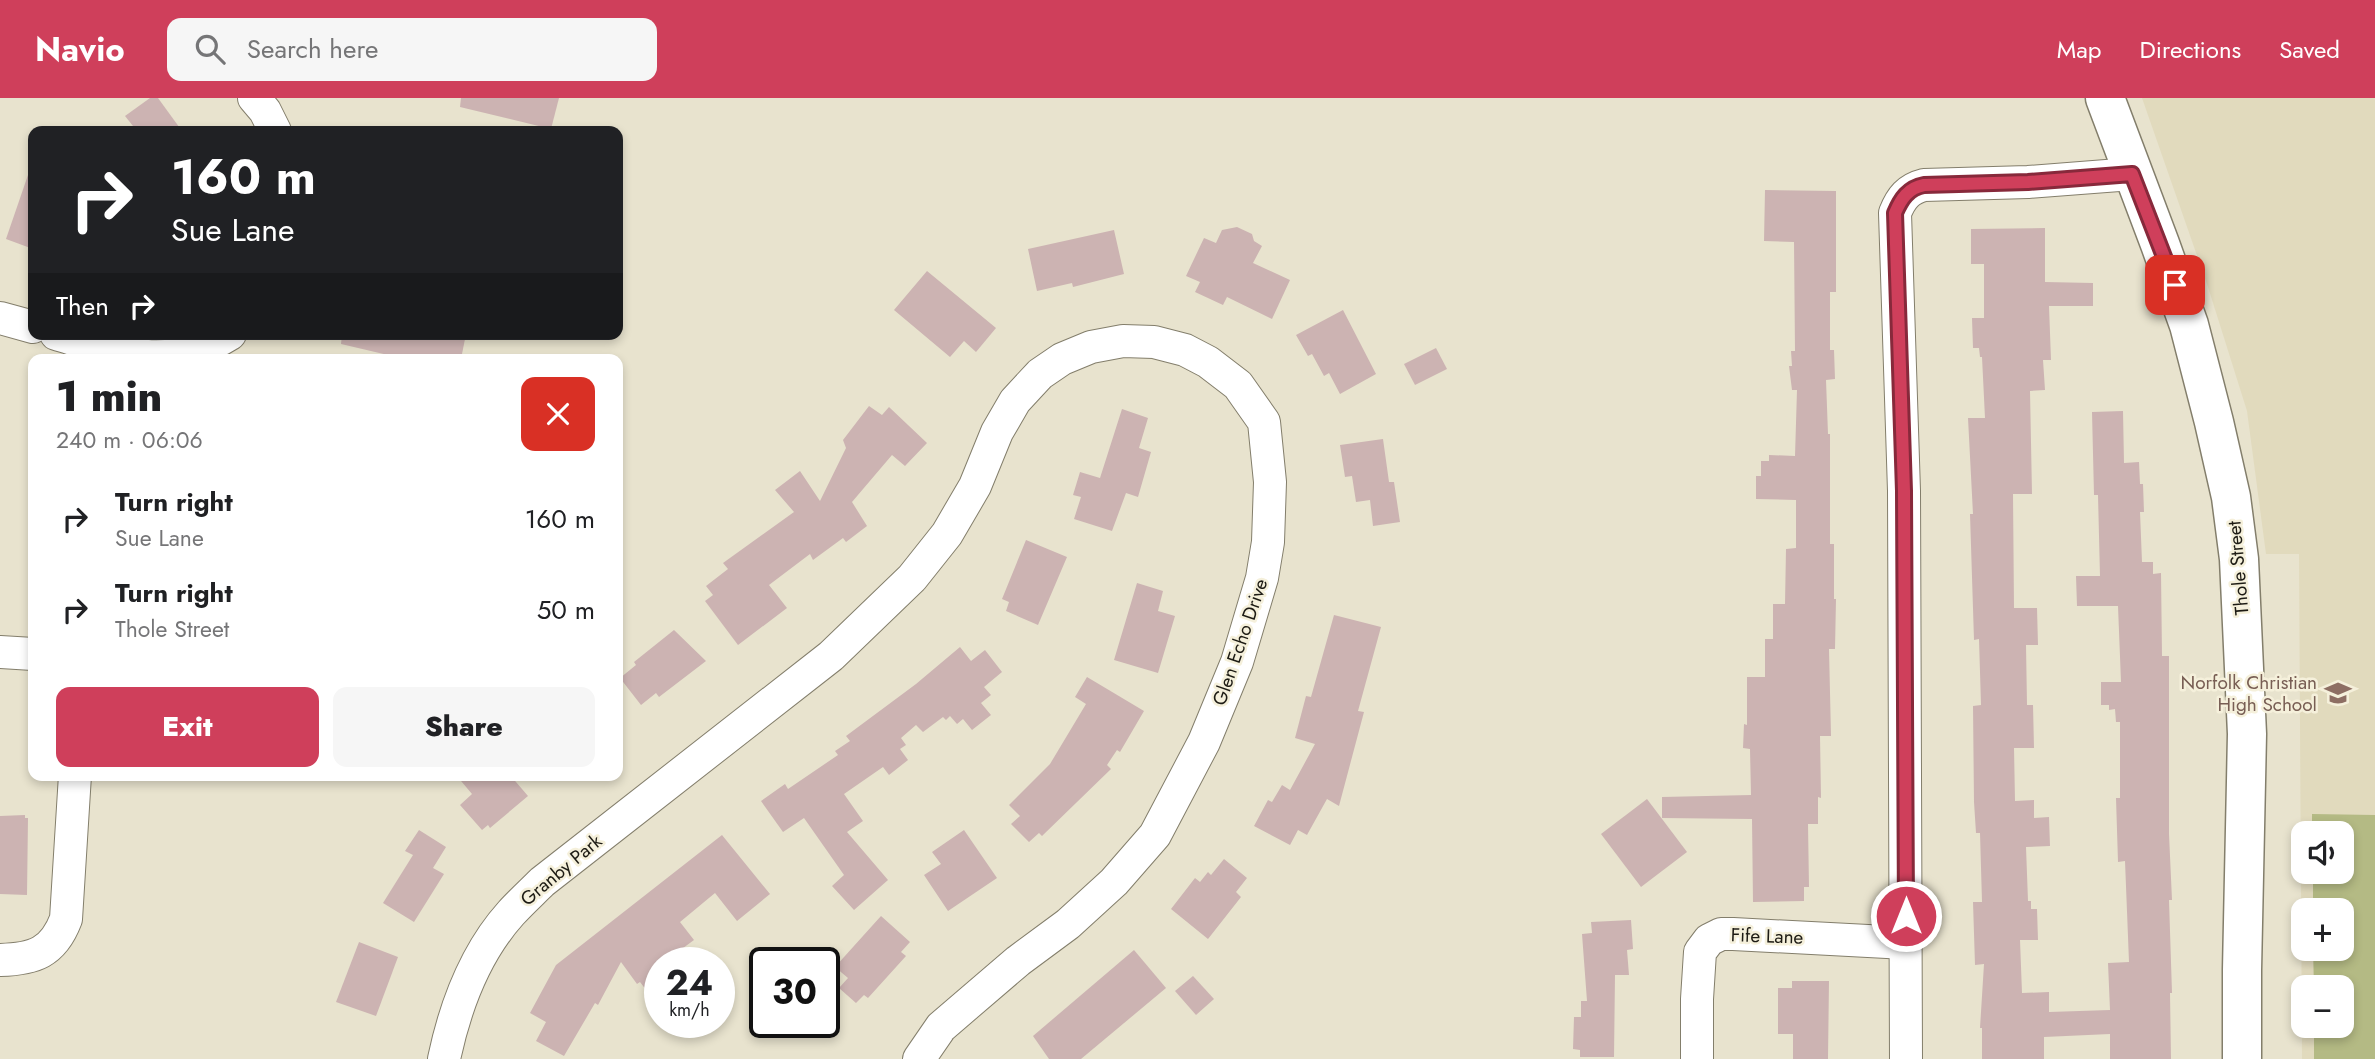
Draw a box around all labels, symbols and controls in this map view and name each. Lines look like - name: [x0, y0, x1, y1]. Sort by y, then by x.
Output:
- search box: [167, 18, 657, 81]
- text: Navio: [35, 26, 125, 73]
- icon: search: [191, 30, 229, 68]
- text: Search here: [247, 30, 378, 68]
- text: Map: [2057, 32, 2102, 67]
- text: Directions: [2140, 32, 2241, 67]
- text: Saved: [2279, 32, 2340, 67]
- text: 160 m: [171, 142, 316, 212]
- icon: right: [56, 154, 147, 245]
- text: Sue Lane: [171, 207, 295, 253]
- pin: [2145, 255, 2205, 315]
- icon: arrive: [2156, 266, 2194, 304]
- text: Then: [56, 287, 109, 325]
- icon: right: [123, 287, 161, 325]
- text: 1 min: [56, 366, 162, 427]
- button: close: [521, 377, 595, 451]
- text: 240 m · 06:06: [56, 423, 203, 457]
- text: Turn right: [115, 483, 233, 521]
- icon: right: [56, 500, 94, 538]
- text: 160 m: [525, 500, 595, 538]
- street label: Thole Street: [2220, 519, 2256, 616]
- text: Sue Lane: [115, 521, 204, 555]
- text: Turn right: [115, 574, 233, 612]
- street label: Glen Echo Drive: [1206, 575, 1274, 709]
- icon: right: [56, 591, 94, 629]
- text: 50 m: [537, 591, 595, 629]
- text: Thole Street: [115, 612, 229, 646]
- place label: Norfolk Christian High School: [2180, 669, 2317, 718]
- school or university icon: Norfolk Christian High School: [2323, 678, 2353, 708]
- button: Exit: [56, 687, 319, 767]
- button: Share: [333, 687, 595, 767]
- map controls: [2291, 821, 2354, 1038]
- button: sound: [2291, 821, 2354, 884]
- street label: Granby Park: [514, 827, 608, 912]
- position arrow: [1869, 879, 1943, 953]
- button: +: [2291, 898, 2354, 961]
- street label: Fife Lane: [1730, 921, 1804, 951]
- speed limit sign: 30: [749, 947, 840, 1038]
- text: 24: [666, 958, 713, 1008]
- button: −: [2291, 975, 2354, 1038]
- text: km/h: [669, 997, 710, 1023]

